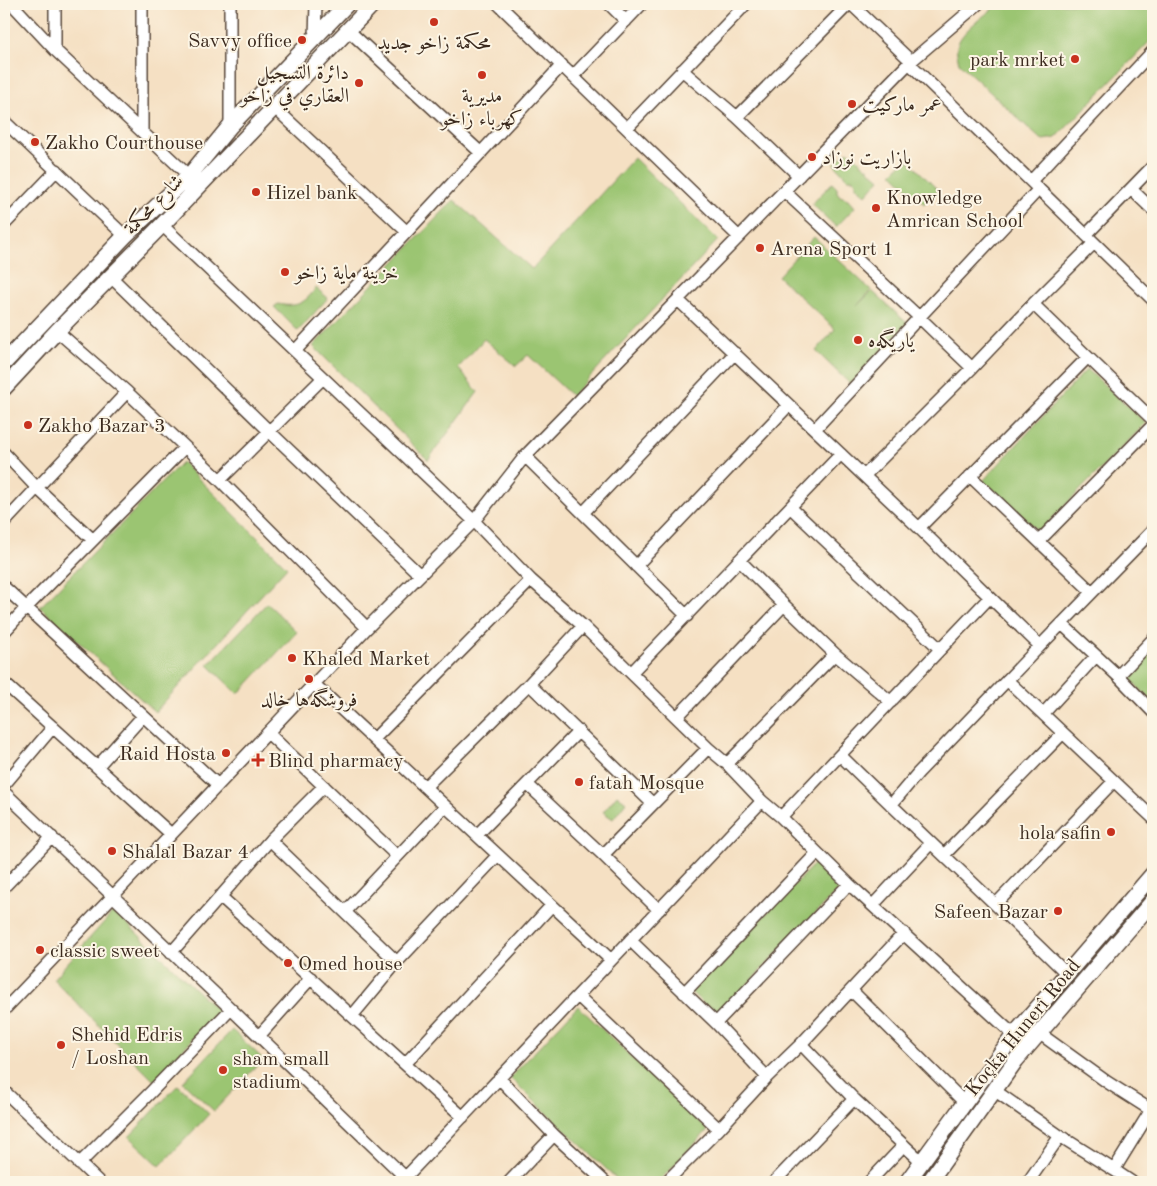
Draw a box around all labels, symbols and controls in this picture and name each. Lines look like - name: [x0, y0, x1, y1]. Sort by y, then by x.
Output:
- marker: محكمة زاخو جديد: [428, 16, 440, 28]
- place label: Savvy office: [188, 32, 292, 52]
- place label: محكمة زاخو جديد: [377, 32, 491, 55]
- marker: Savvy office: [296, 34, 308, 46]
- place label: park mrket: [970, 51, 1065, 71]
- marker: park mrket: [1069, 53, 1081, 65]
- place label: دائرة التسجيل العقاري في زاخو: [239, 64, 349, 111]
- marker: مديرية كهرباء زاخو: [476, 69, 488, 81]
- marker: دائرة التسجيل العقاري في زاخو: [353, 77, 365, 89]
- place label: مديرية كهرباء زاخو: [439, 87, 523, 131]
- place label: عمر ماركيت: [862, 95, 942, 117]
- marker: عمر ماركيت: [846, 98, 858, 110]
- place label: Zakho Courthouse: [45, 134, 203, 154]
- marker: Zakho Courthouse: [29, 136, 41, 148]
- place label: بازاريت نوزاد: [822, 149, 911, 170]
- marker: بازاريت نوزاد: [806, 151, 818, 163]
- street label: شارع محكمة: [120, 170, 192, 244]
- place label: Hizel bank: [266, 184, 357, 204]
- marker: Hizel bank: [250, 186, 262, 198]
- place label: Knowledge Amrican School: [886, 189, 1023, 232]
- marker: Knowledge Amrican School: [870, 202, 882, 214]
- place label: Arena Sport 1: [770, 240, 894, 260]
- marker: Arena Sport 1: [754, 242, 766, 254]
- place label: خزينة ماية زاخو: [293, 264, 398, 285]
- marker: خزينة ماية زاخو: [279, 266, 291, 278]
- place label: یاریگه‌ه: [868, 328, 915, 353]
- marker: یاریگه‌ه: [852, 334, 864, 346]
- place label: Zakho Bazar 3: [38, 417, 165, 437]
- marker: Zakho Bazar 3: [22, 419, 34, 431]
- place label: Khaled Market: [302, 650, 430, 670]
- marker: Khaled Market: [286, 652, 298, 664]
- marker: فروشگەها خالد: [303, 673, 315, 685]
- place label: فروشگەها خالد: [261, 687, 357, 712]
- place label: Raid Hosta: [119, 745, 216, 765]
- marker: Raid Hosta: [220, 747, 232, 759]
- place label: Blind pharmacy: [268, 752, 404, 772]
- marker: Blind pharmacy: [252, 754, 264, 766]
- place label: fatah Mosque: [589, 774, 704, 794]
- marker: fatah Mosque: [573, 776, 585, 788]
- place label: hola safin: [1019, 824, 1101, 844]
- marker: hola safin: [1105, 826, 1117, 838]
- place label: Shalal Bazar 4: [122, 843, 249, 863]
- marker: Shalal Bazar 4: [106, 845, 118, 857]
- place label: Safeen Bazar: [934, 903, 1048, 923]
- marker: Safeen Bazar: [1052, 905, 1064, 917]
- place label: classic sweet: [50, 942, 160, 962]
- marker: classic sweet: [34, 944, 46, 956]
- place label: Omed house: [298, 955, 402, 975]
- street label: Koçka Hunerî Road: [962, 956, 1085, 1101]
- marker: Omed house: [282, 957, 294, 969]
- place label: Shehid Edris / Loshan: [71, 1026, 182, 1069]
- marker: Shehid Edris / Loshan: [55, 1039, 67, 1051]
- place label: sham small stadium: [233, 1050, 329, 1093]
- marker: sham small stadium: [217, 1064, 229, 1076]

